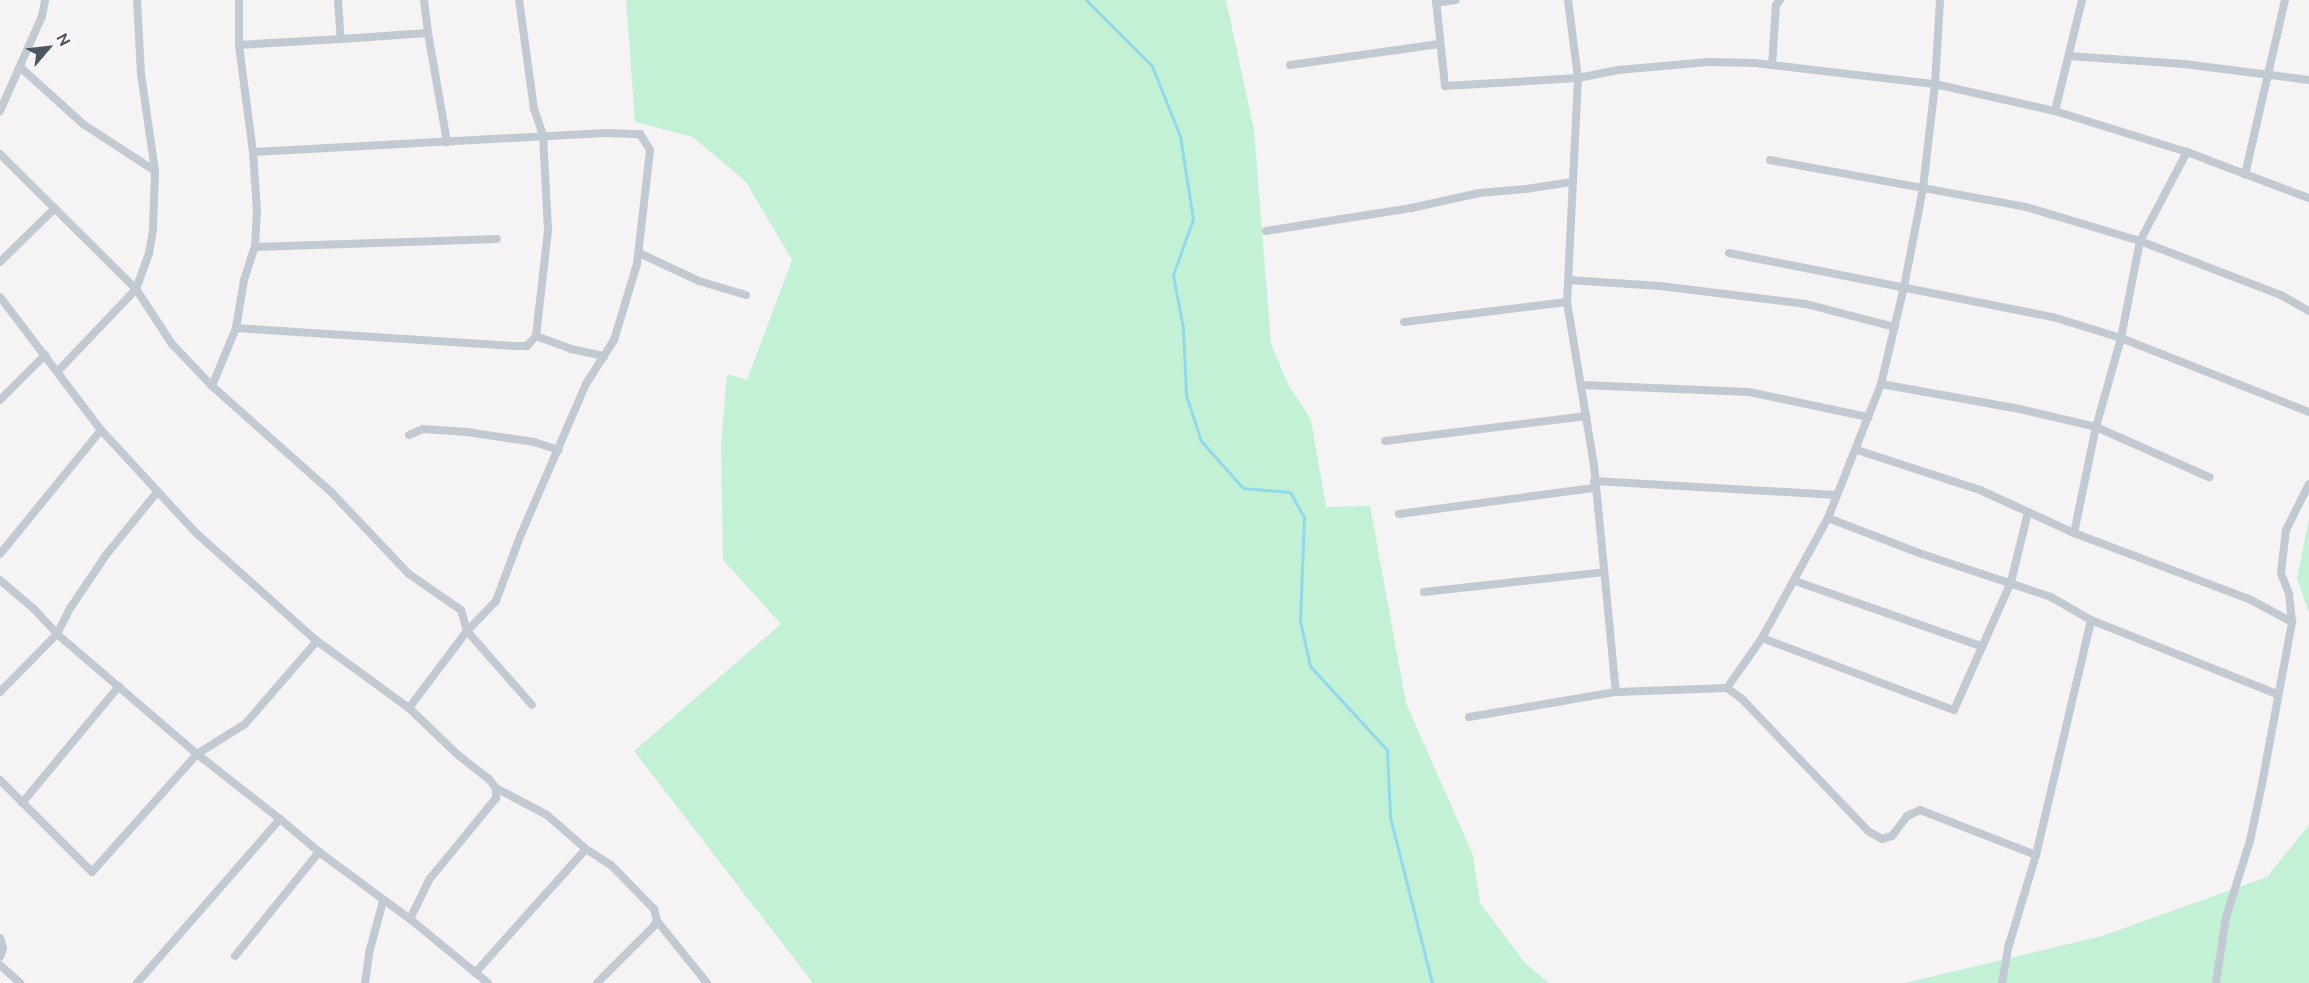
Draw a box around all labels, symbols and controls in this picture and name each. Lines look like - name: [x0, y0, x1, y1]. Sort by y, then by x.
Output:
- north arrow: [18, 18, 78, 78]
- text: N: [53, 30, 75, 49]

